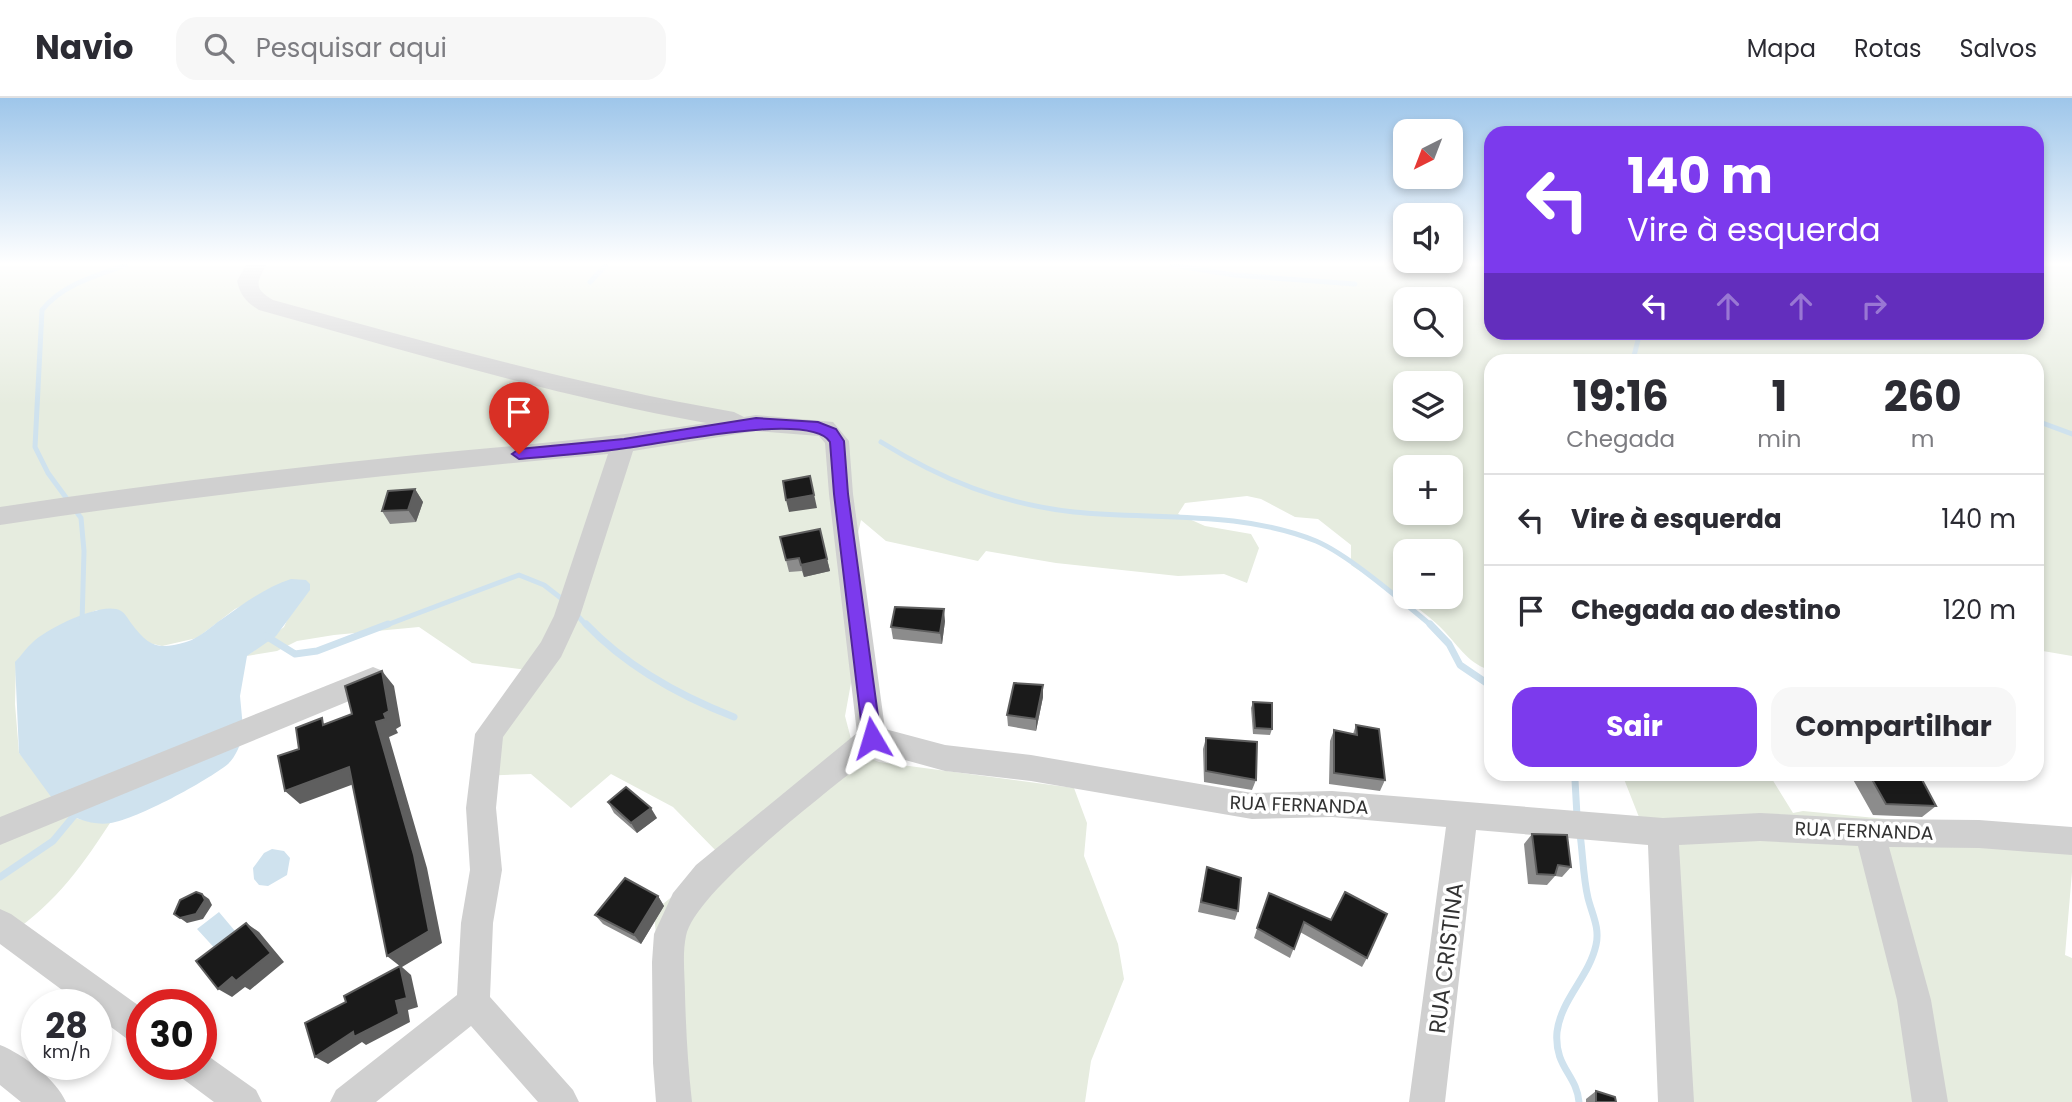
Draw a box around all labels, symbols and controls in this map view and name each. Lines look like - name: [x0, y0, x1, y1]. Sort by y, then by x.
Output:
- search box: [176, 17, 666, 80]
- text: Navio: [35, 24, 134, 71]
- icon: search: [200, 29, 238, 67]
- text: Pesquisar aqui: [256, 30, 447, 66]
- text: Mapa: [1747, 32, 1816, 65]
- text: Rotas: [1854, 32, 1921, 65]
- text: Salvos: [1959, 32, 2037, 65]
- north arrow: [1393, 119, 1463, 189]
- map controls: [1393, 119, 1463, 609]
- text: 140 m: [1627, 142, 1773, 210]
- icon: left: [1512, 154, 1603, 245]
- button: sound: [1393, 203, 1463, 273]
- text: Vire à esquerda: [1627, 207, 1881, 252]
- button: search: [1393, 287, 1463, 357]
- icon: left: [1636, 287, 1674, 325]
- icon: ahead: [1709, 287, 1747, 325]
- icon: ahead: [1782, 287, 1820, 325]
- icon: right: [1855, 287, 1893, 325]
- text: 19:16: [1573, 367, 1669, 426]
- text: 1: [1771, 367, 1787, 426]
- text: 260: [1884, 367, 1962, 426]
- button: layers: [1393, 371, 1463, 441]
- pin: [489, 382, 549, 454]
- icon: arrive: [500, 393, 538, 431]
- text: Chegada: [1566, 423, 1675, 455]
- text: min: [1757, 423, 1801, 455]
- text: m: [1911, 423, 1935, 455]
- button: +: [1393, 455, 1463, 525]
- icon: left: [1512, 501, 1550, 539]
- text: Vire à esquerda: [1571, 501, 1782, 537]
- text: 140 m: [1941, 501, 2016, 537]
- button: −: [1393, 539, 1463, 609]
- icon: arrive: [1512, 592, 1550, 630]
- text: Chegada ao destino: [1571, 592, 1841, 628]
- text: 120 m: [1943, 592, 2016, 628]
- button: Sair: [1512, 687, 1757, 767]
- button: Compartilhar: [1771, 687, 2016, 767]
- position arrow: [835, 701, 909, 775]
- street label: RUA FERNANDA: [1229, 789, 1369, 821]
- street label: RUA FERNANDA: [1794, 815, 1934, 847]
- street label: RUA CRISTINA: [1421, 881, 1471, 1035]
- speed limit sign: 30: [126, 989, 217, 1080]
- text: 28: [45, 1001, 88, 1050]
- text: km/h: [43, 1039, 90, 1064]

